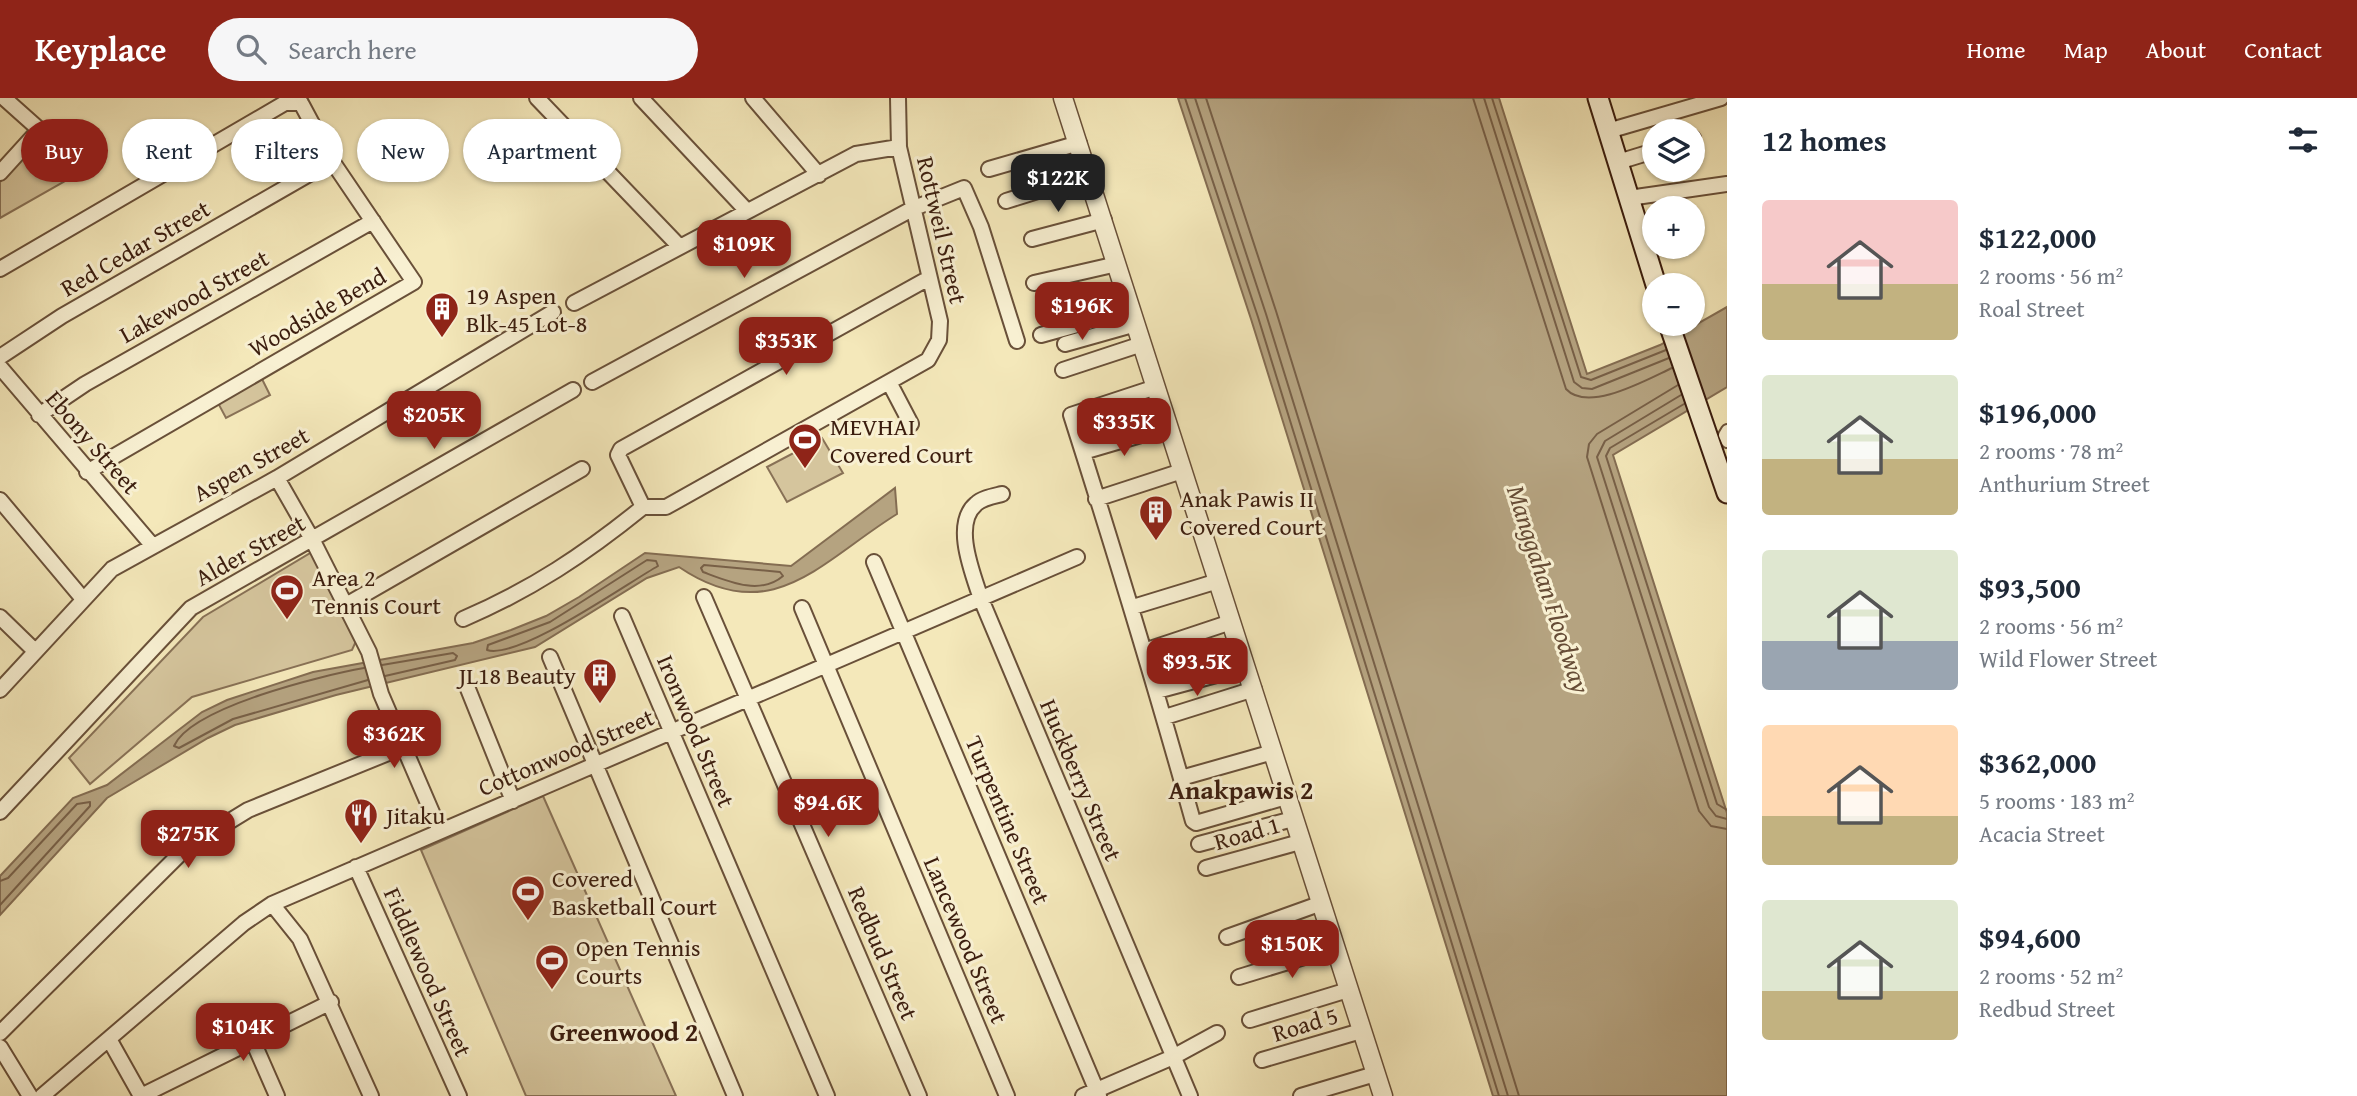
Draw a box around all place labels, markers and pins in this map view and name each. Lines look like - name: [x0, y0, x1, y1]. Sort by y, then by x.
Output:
- pin: $122K: [1009, 155, 1107, 214]
- pin: $109K: [695, 220, 793, 280]
- place label: 19 Aspen Blk-45 Lot-8: [466, 278, 587, 341]
- pin: $196K: [1033, 282, 1131, 342]
- building icon: 19 Aspen Blk-45 Lot-8: [423, 290, 461, 339]
- pin: $353K: [737, 317, 835, 377]
- pin: $205K: [385, 392, 483, 451]
- pin: $335K: [1075, 398, 1173, 458]
- place label: MEVHAI Covered Court: [830, 409, 973, 472]
- sports icon: MEVHAI Covered Court: [786, 421, 824, 470]
- place label: Anak Pawis II Covered Court: [1180, 481, 1323, 544]
- building icon: Anak Pawis II Covered Court: [1137, 493, 1175, 542]
- place label: Area 2 Tennis Court: [312, 560, 441, 623]
- sports icon: Area 2 Tennis Court: [268, 572, 306, 621]
- pin: $93.5K: [1140, 638, 1254, 698]
- building icon: JL18 Beauty: [581, 656, 619, 705]
- place label: JL18 Beauty: [456, 658, 576, 693]
- pin: $362K: [345, 710, 443, 770]
- pin: $94.6K: [771, 780, 885, 839]
- restaurant icon: Jitaku: [342, 796, 380, 845]
- place label: Jitaku: [383, 798, 445, 833]
- pin: $275K: [139, 810, 237, 870]
- place label: Covered Basketball Court: [552, 861, 718, 924]
- sports icon: Covered Basketball Court: [509, 873, 547, 922]
- pin: $150K: [1243, 920, 1341, 980]
- place label: Open Tennis Courts: [576, 930, 701, 993]
- sports icon: Open Tennis Courts: [533, 942, 571, 991]
- pin: $104K: [194, 1004, 292, 1063]

